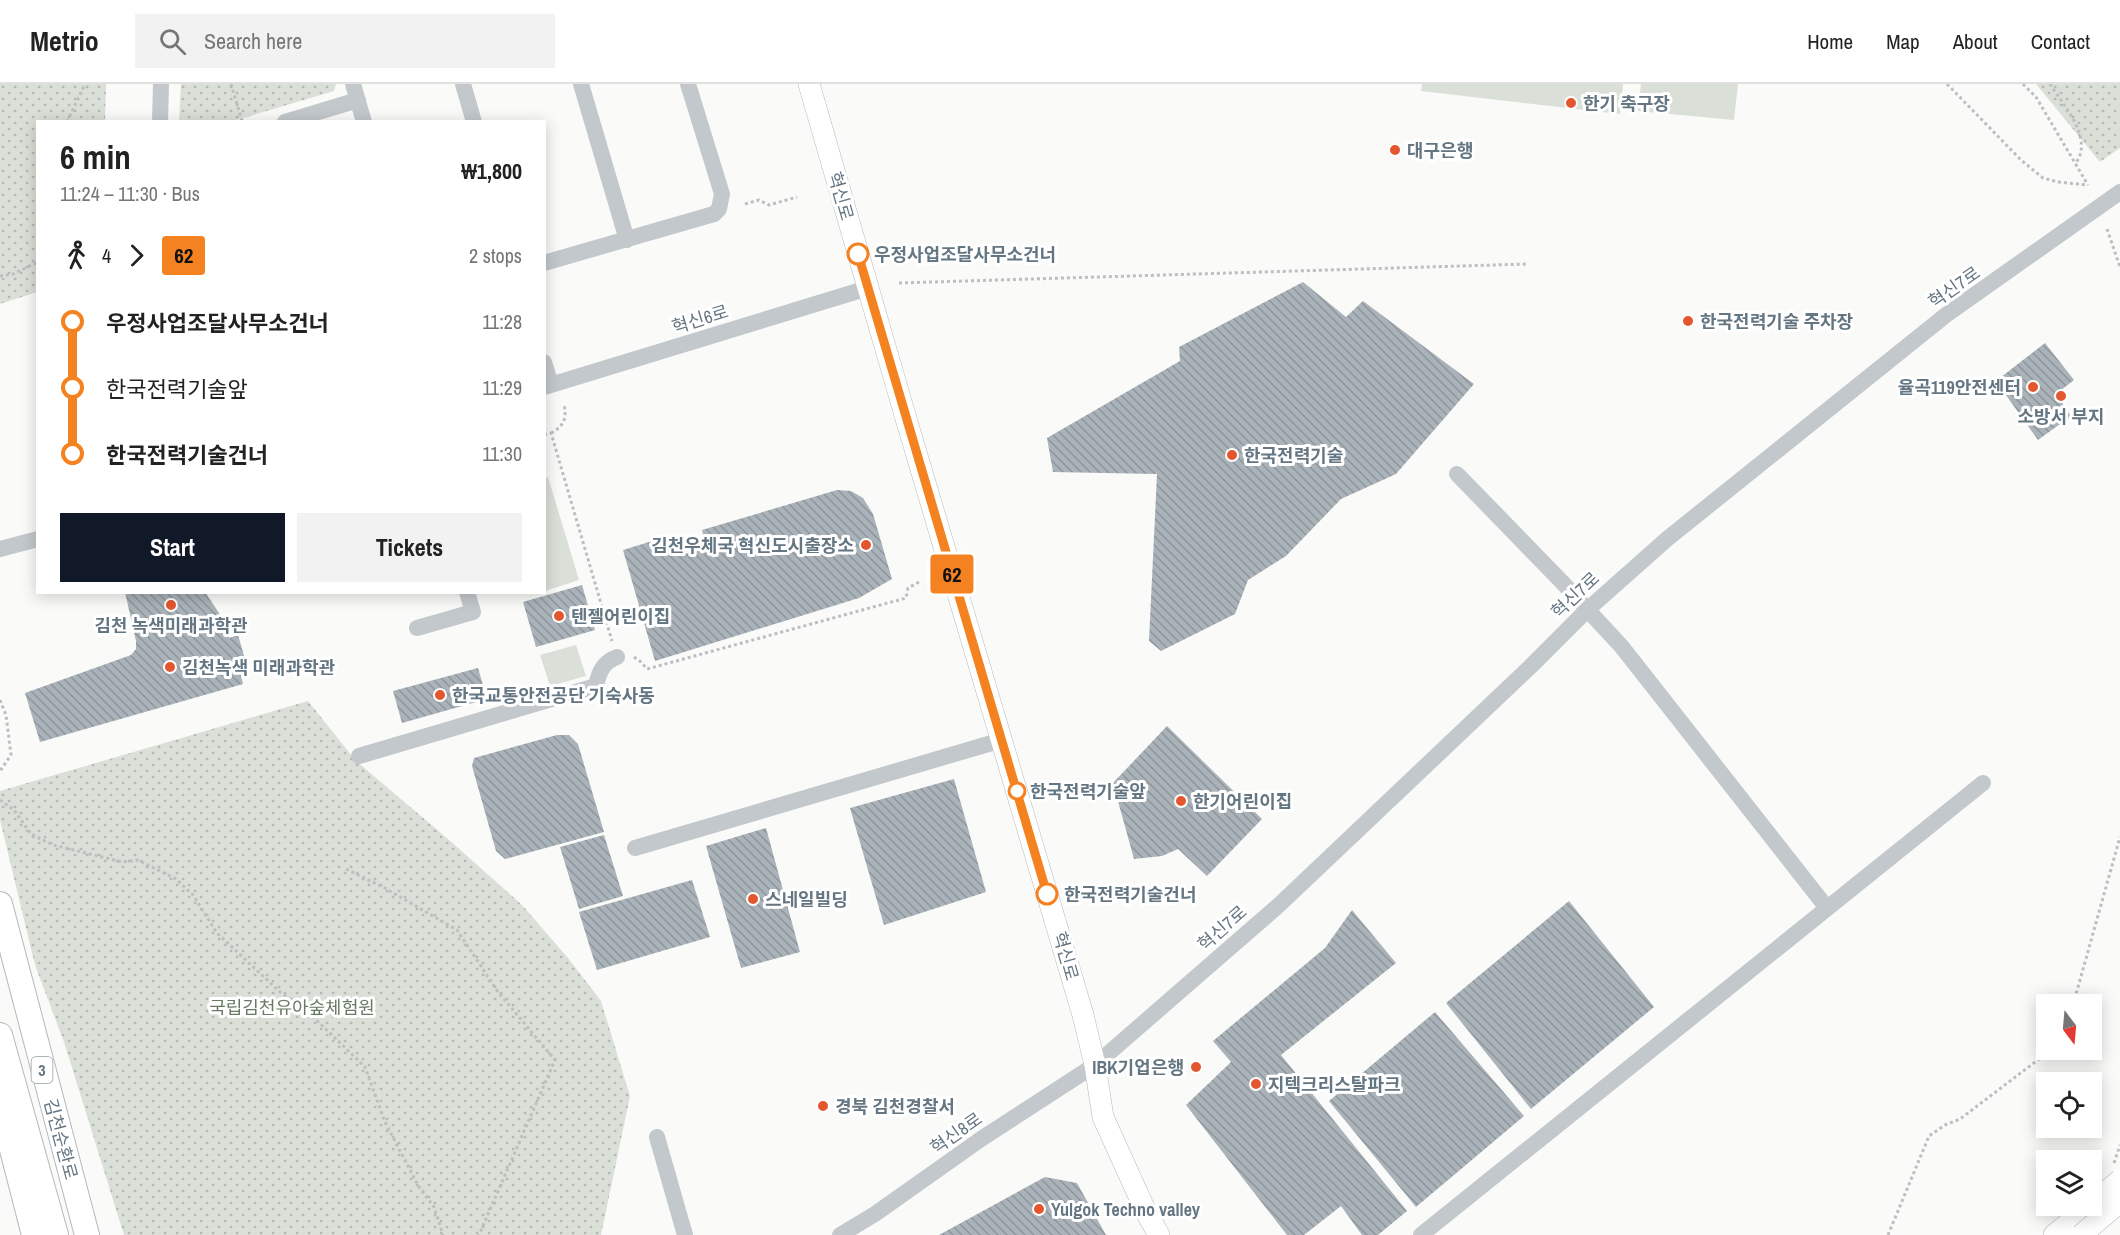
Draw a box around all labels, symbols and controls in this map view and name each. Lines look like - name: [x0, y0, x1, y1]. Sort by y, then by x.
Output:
- search box: [135, 14, 555, 68]
- text: Metrio: [30, 22, 99, 60]
- icon: search: [156, 25, 189, 58]
- text: Search here: [204, 26, 302, 56]
- text: Home: [1807, 27, 1853, 56]
- text: Map: [1886, 27, 1920, 56]
- text: About: [1953, 27, 1998, 56]
- text: Contact: [2031, 27, 2090, 56]
- place label: 한기 축구장: [1583, 91, 1670, 116]
- marker: 한기 축구장: [1564, 96, 1578, 110]
- text: 6 min: [60, 135, 131, 179]
- place label: 대구은행: [1407, 138, 1473, 163]
- marker: 대구은행: [1388, 143, 1402, 157]
- text: ₩1,800: [461, 156, 522, 186]
- street label: 혁신로: [822, 169, 860, 223]
- text: 11:24 – 11:30 · Bus: [60, 180, 200, 207]
- icon: walk: [60, 239, 93, 272]
- icon: forward: [120, 239, 153, 272]
- text: 62: [174, 241, 193, 270]
- text: 4: [102, 242, 111, 269]
- text: 2 stops: [469, 242, 522, 269]
- place label: 우정사업조달사무소건너: [874, 242, 1056, 267]
- marker: 우정사업조달사무소건너: [847, 243, 869, 265]
- street label: 혁신7로: [1923, 260, 1985, 314]
- street label: 혁신6로: [669, 299, 731, 339]
- text: 우정사업조달사무소건너: [106, 308, 329, 338]
- text: 11:28: [482, 308, 522, 335]
- place label: 한국전력기술 주차장: [1700, 309, 1854, 334]
- marker: 한국전력기술 주차장: [1681, 314, 1695, 328]
- text: 한국전력기술앞: [106, 374, 248, 404]
- text: 11:29: [482, 374, 522, 401]
- place label: 율곡119안전센터: [1898, 375, 2021, 400]
- marker: 율곡119안전센터: [2026, 380, 2040, 394]
- marker: 소방서 부지: [2054, 389, 2068, 403]
- place label: 소방서 부지: [2018, 404, 2104, 429]
- text: 한국전력기술건너: [106, 440, 268, 470]
- text: 11:30: [482, 440, 522, 467]
- place label: 한국전력기술: [1244, 443, 1343, 468]
- marker: 한국전력기술: [1225, 448, 1239, 462]
- button: Start: [60, 513, 285, 582]
- button: Tickets: [297, 513, 522, 582]
- place label: 김천우체국 혁신도시출장소: [651, 533, 854, 558]
- marker: 김천우체국 혁신도시출장소: [859, 538, 873, 552]
- line badge: 62: [925, 554, 979, 594]
- text: 62: [942, 560, 962, 589]
- street label: 혁신7로: [1545, 566, 1605, 624]
- marker: 김천 녹색미래과학관: [164, 598, 178, 612]
- place label: 텐젤어린이집: [571, 604, 670, 629]
- marker: 텐젤어린이집: [552, 609, 566, 623]
- place label: 김천 녹색미래과학관: [94, 613, 248, 638]
- place label: 김천녹색 미래과학관: [182, 655, 336, 680]
- marker: 김천녹색 미래과학관: [163, 660, 177, 674]
- place label: 한국교통안전공단 기숙사동: [452, 683, 655, 708]
- marker: 한국교통안전공단 기숙사동: [433, 688, 447, 702]
- place label: 한국전력기술앞: [1030, 779, 1146, 804]
- marker: 한국전력기술앞: [1008, 782, 1026, 800]
- place label: 한기어린이집: [1193, 789, 1292, 814]
- marker: 한기어린이집: [1174, 794, 1188, 808]
- place label: 한국전력기술건너: [1064, 882, 1196, 907]
- marker: 한국전력기술건너: [1036, 883, 1058, 905]
- place label: 스네일빌딩: [765, 887, 848, 912]
- marker: 스네일빌딩: [746, 892, 760, 906]
- street label: 혁신7로: [1192, 900, 1252, 956]
- street label: 혁신로: [1047, 929, 1085, 983]
- north arrow: [2036, 994, 2102, 1060]
- map controls: [2036, 994, 2102, 1216]
- park label: 국립김천유아숲체험원: [209, 995, 375, 1020]
- place label: IBK기업은행: [1092, 1055, 1184, 1080]
- road number: 3: [32, 1057, 52, 1083]
- marker: IBK기업은행: [1189, 1060, 1203, 1074]
- place label: 지텍크리스탈파크: [1268, 1072, 1400, 1097]
- button: locate: [2036, 1072, 2102, 1138]
- marker: 지텍크리스탈파크: [1249, 1077, 1263, 1091]
- place label: 경북 김천경찰서: [835, 1094, 955, 1119]
- street label: 김천순환로: [38, 1096, 84, 1182]
- marker: 경북 김천경찰서: [816, 1099, 830, 1113]
- street label: 혁신8로: [925, 1106, 987, 1160]
- button: layers: [2036, 1150, 2102, 1216]
- place label: Yulgok Techno valley: [1051, 1197, 1201, 1222]
- marker: Yulgok Techno valley: [1032, 1202, 1046, 1216]

